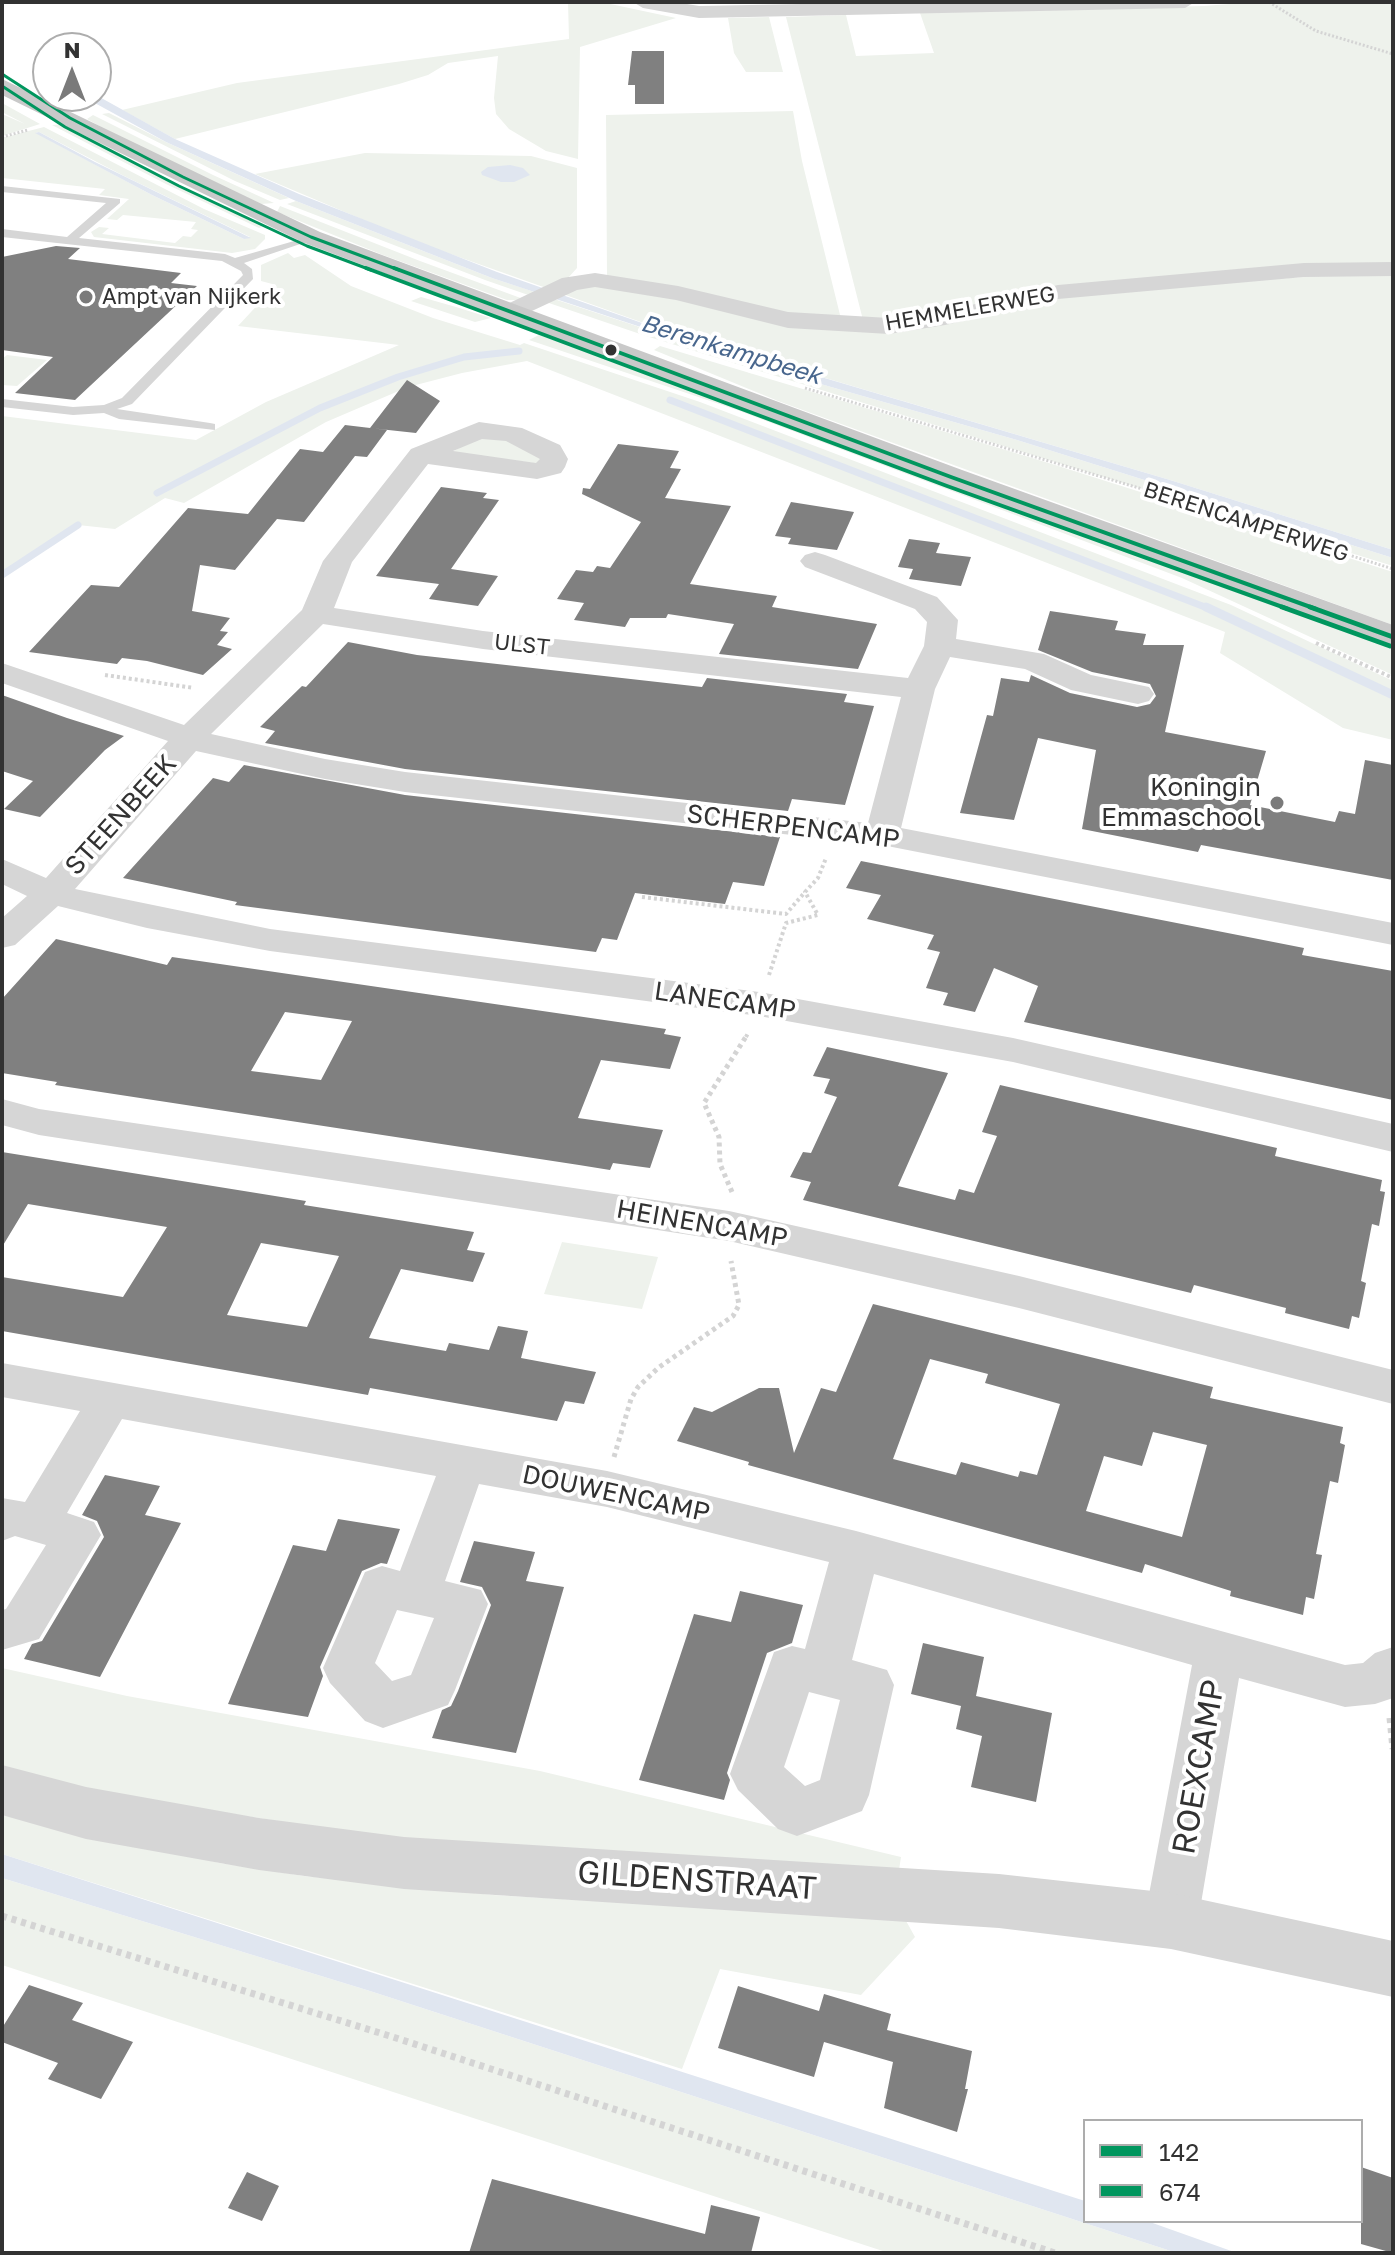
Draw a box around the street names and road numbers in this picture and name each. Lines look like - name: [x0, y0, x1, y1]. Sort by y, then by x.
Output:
- street label: HEMMELERWEG: [883, 281, 1057, 337]
- street label: BERENCAMPERWEG: [1140, 476, 1352, 568]
- street label: ULST: [493, 629, 551, 661]
- street label: STEENBEEK: [59, 748, 183, 882]
- street label: SCHERPENCAMP: [685, 798, 901, 856]
- street label: LANECAMP: [652, 976, 798, 1026]
- street label: HEINENCAMP: [614, 1194, 790, 1254]
- street label: DOUWENCAMP: [519, 1459, 713, 1529]
- street label: ROEXCAMP: [1165, 1677, 1233, 1857]
- street label: GILDENSTRAAT: [576, 1853, 818, 1909]

